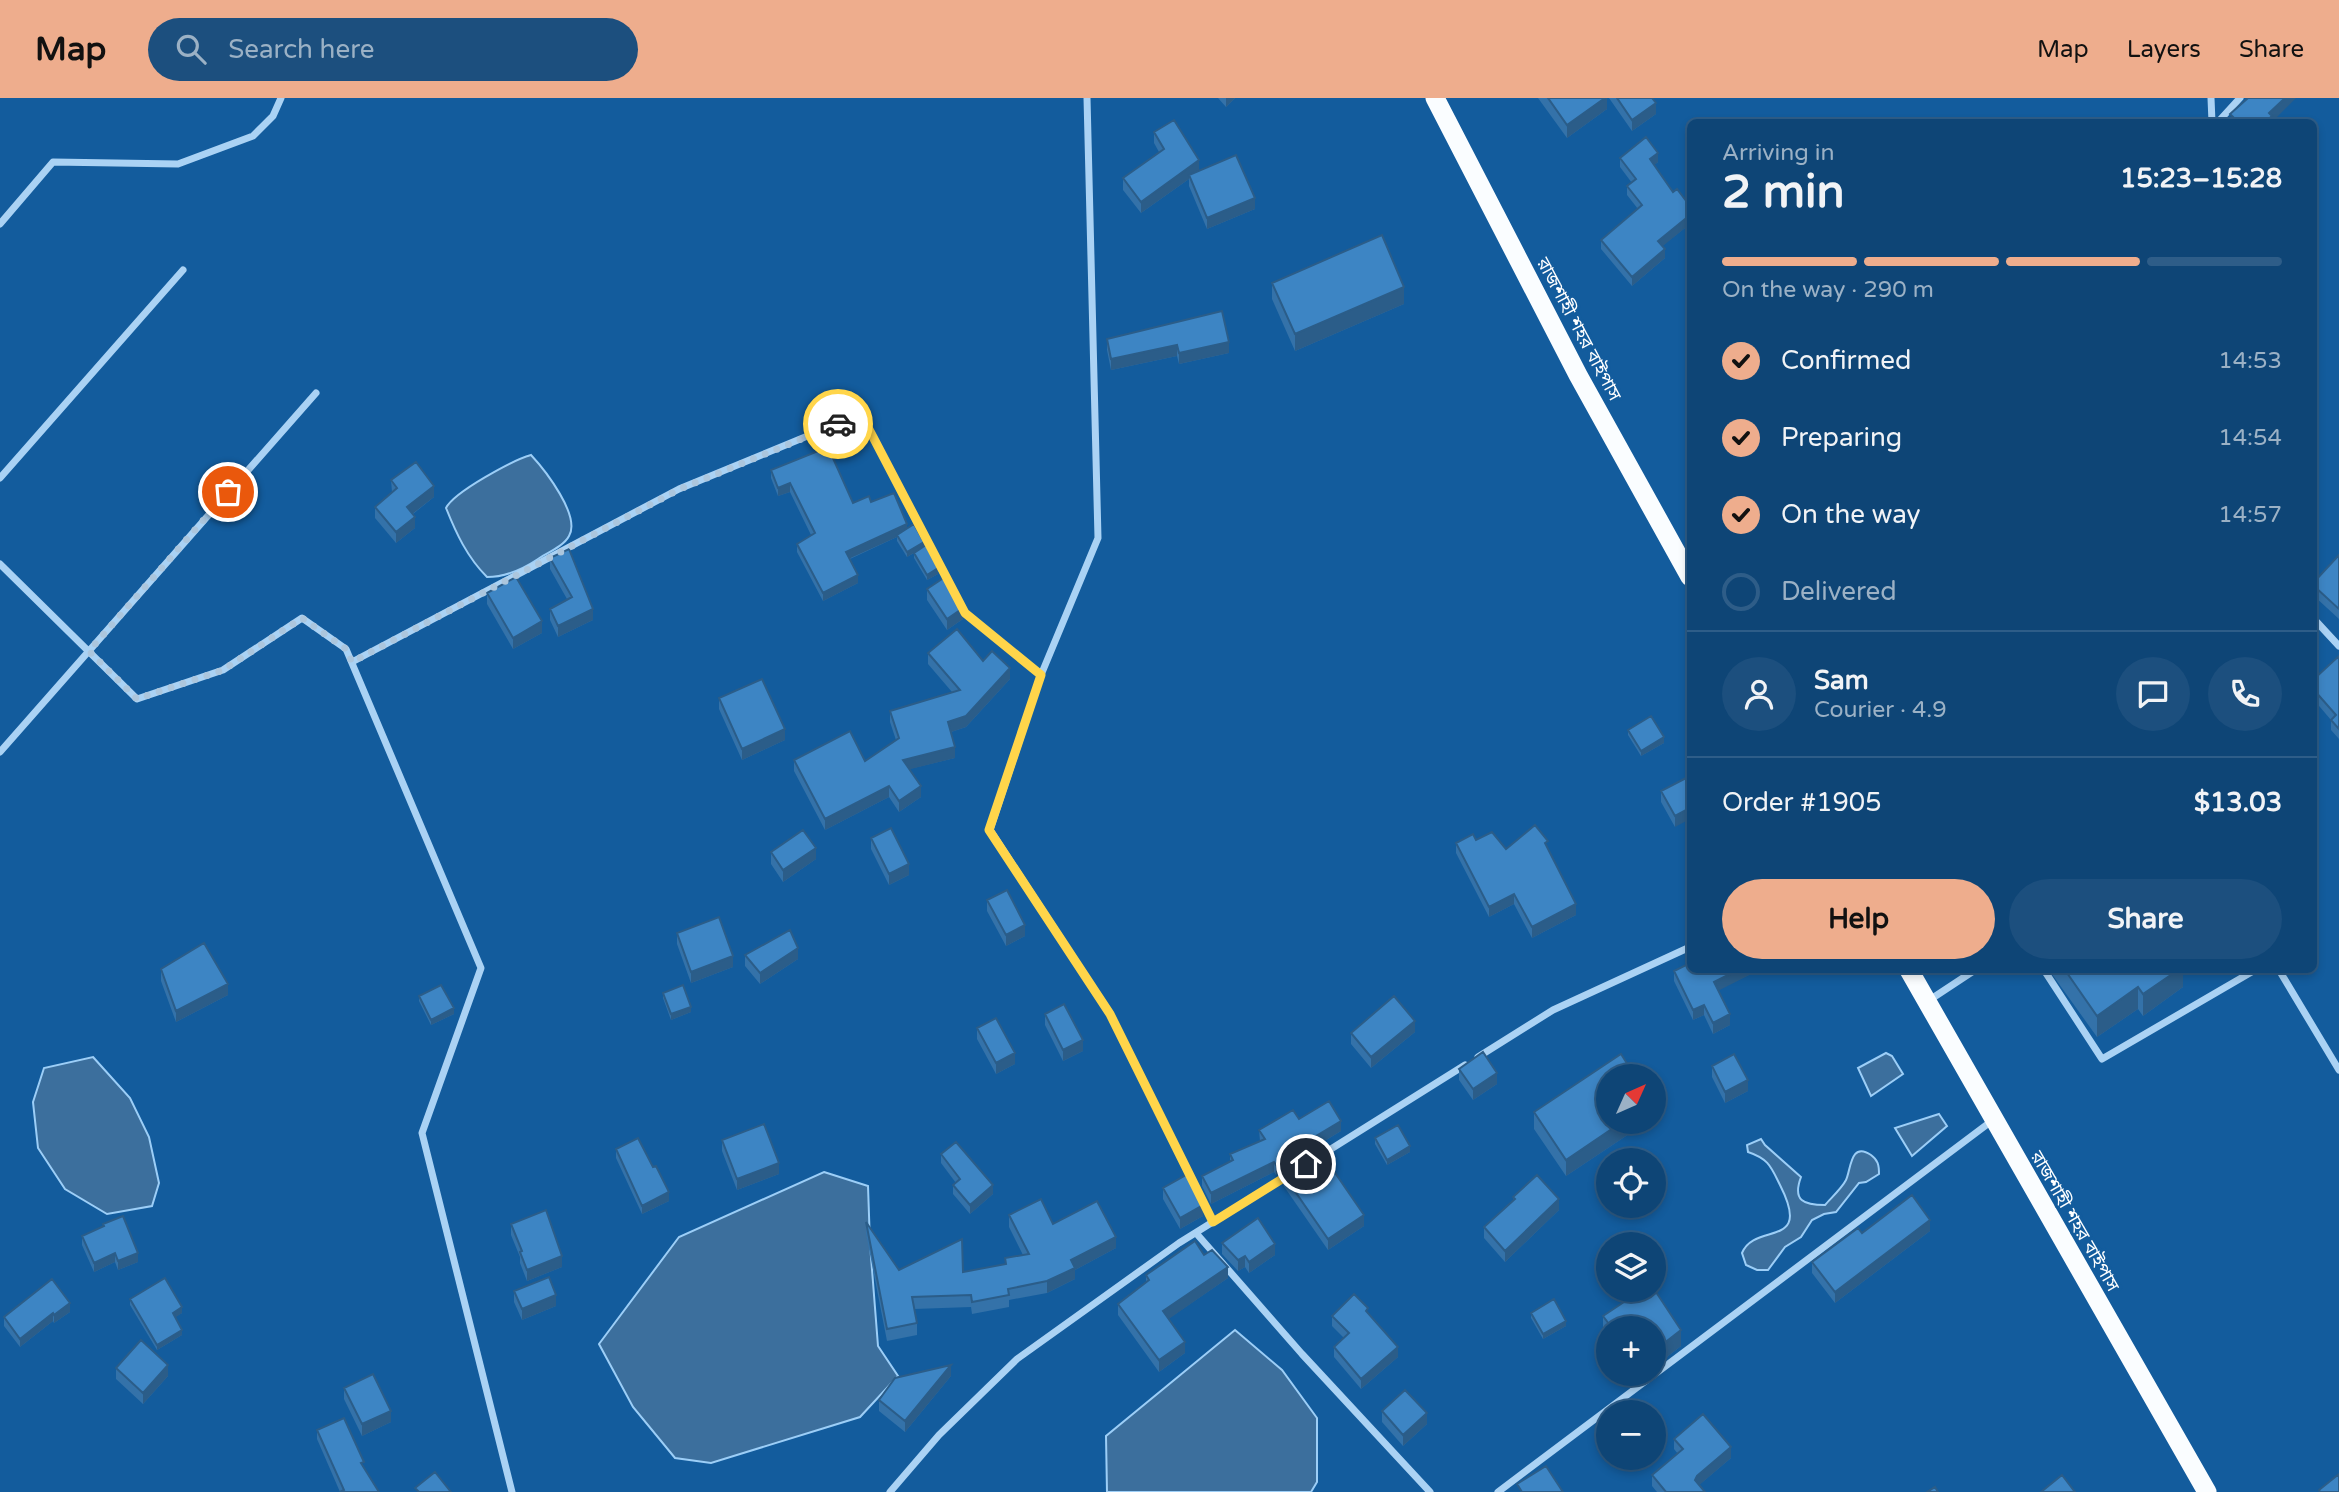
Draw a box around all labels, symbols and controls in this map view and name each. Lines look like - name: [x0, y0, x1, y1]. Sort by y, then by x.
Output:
- search box: [148, 18, 638, 81]
- text: Map: [35, 30, 106, 69]
- icon: search: [172, 30, 210, 68]
- text: Search here: [228, 34, 374, 65]
- text: Map: [2037, 35, 2089, 64]
- text: Layers: [2127, 35, 2201, 64]
- text: Share: [2239, 35, 2304, 64]
- text: Arriving in: [1722, 139, 1835, 167]
- text: 15:23–15:28: [2120, 163, 2282, 194]
- text: 2 min: [1722, 165, 1845, 220]
- street label: রাজশাহী শহর বাইপাস: [1532, 253, 1626, 405]
- text: On the way · 290 m: [1722, 276, 1934, 304]
- icon: check: [1722, 342, 1760, 380]
- text: Confirmed: [1781, 345, 1911, 376]
- text: 14:53: [2218, 347, 2282, 375]
- courier: [803, 389, 873, 459]
- icon: car: [819, 405, 857, 443]
- icon: check: [1722, 419, 1760, 457]
- text: Preparing: [1781, 422, 1902, 453]
- text: 14:54: [2218, 424, 2282, 452]
- pin: [198, 462, 258, 522]
- icon: bag: [209, 473, 247, 511]
- icon: check: [1722, 496, 1760, 534]
- text: On the way: [1781, 499, 1921, 530]
- text: 14:57: [2218, 501, 2282, 529]
- text: Delivered: [1781, 576, 1897, 607]
- button: person: [1722, 657, 1796, 731]
- button: chat: [2116, 657, 2190, 731]
- button: phone: [2208, 657, 2282, 731]
- text: Sam: [1814, 665, 1869, 696]
- text: Courier · 4.9: [1814, 696, 1947, 724]
- text: Order #1905: [1722, 787, 1882, 818]
- text: $13.03: [2194, 787, 2282, 818]
- button: Help: [1722, 879, 1995, 959]
- button: Share: [2009, 879, 2282, 959]
- north arrow: [1596, 1064, 1666, 1134]
- map controls: [1596, 1064, 1666, 1470]
- pin: [1276, 1134, 1336, 1194]
- icon: home: [1287, 1145, 1325, 1183]
- street label: রাজশাহী শহর বাইপাস: [2025, 1146, 2125, 1296]
- button: locate: [1596, 1148, 1666, 1218]
- button: layers: [1596, 1232, 1666, 1302]
- button: +: [1596, 1316, 1666, 1386]
- button: −: [1596, 1400, 1666, 1470]

